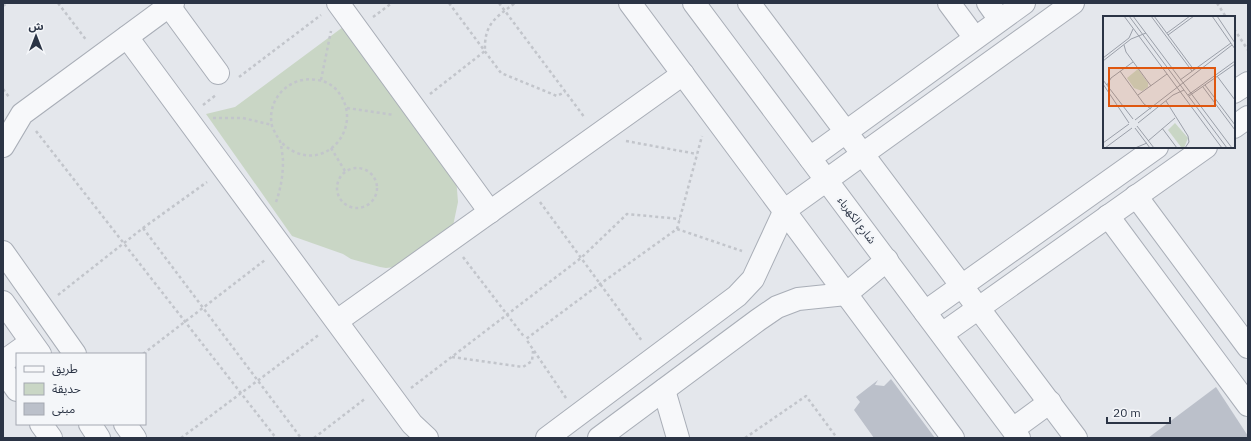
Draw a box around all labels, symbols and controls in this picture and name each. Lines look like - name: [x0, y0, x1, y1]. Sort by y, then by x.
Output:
- north arrow: [16, 16, 56, 56]
- inset map: [1103, 16, 1235, 148]
- text: ش: [28, 19, 44, 33]
- street label: شارع الكهرباء: [834, 194, 879, 247]
- legend: [16, 353, 146, 425]
- text: طريق: [52, 361, 78, 377]
- text: حديقة: [52, 381, 81, 396]
- scale bar: [1107, 399, 1170, 425]
- text: مبنى: [52, 401, 75, 416]
- text: 20 m: [1113, 405, 1141, 420]

